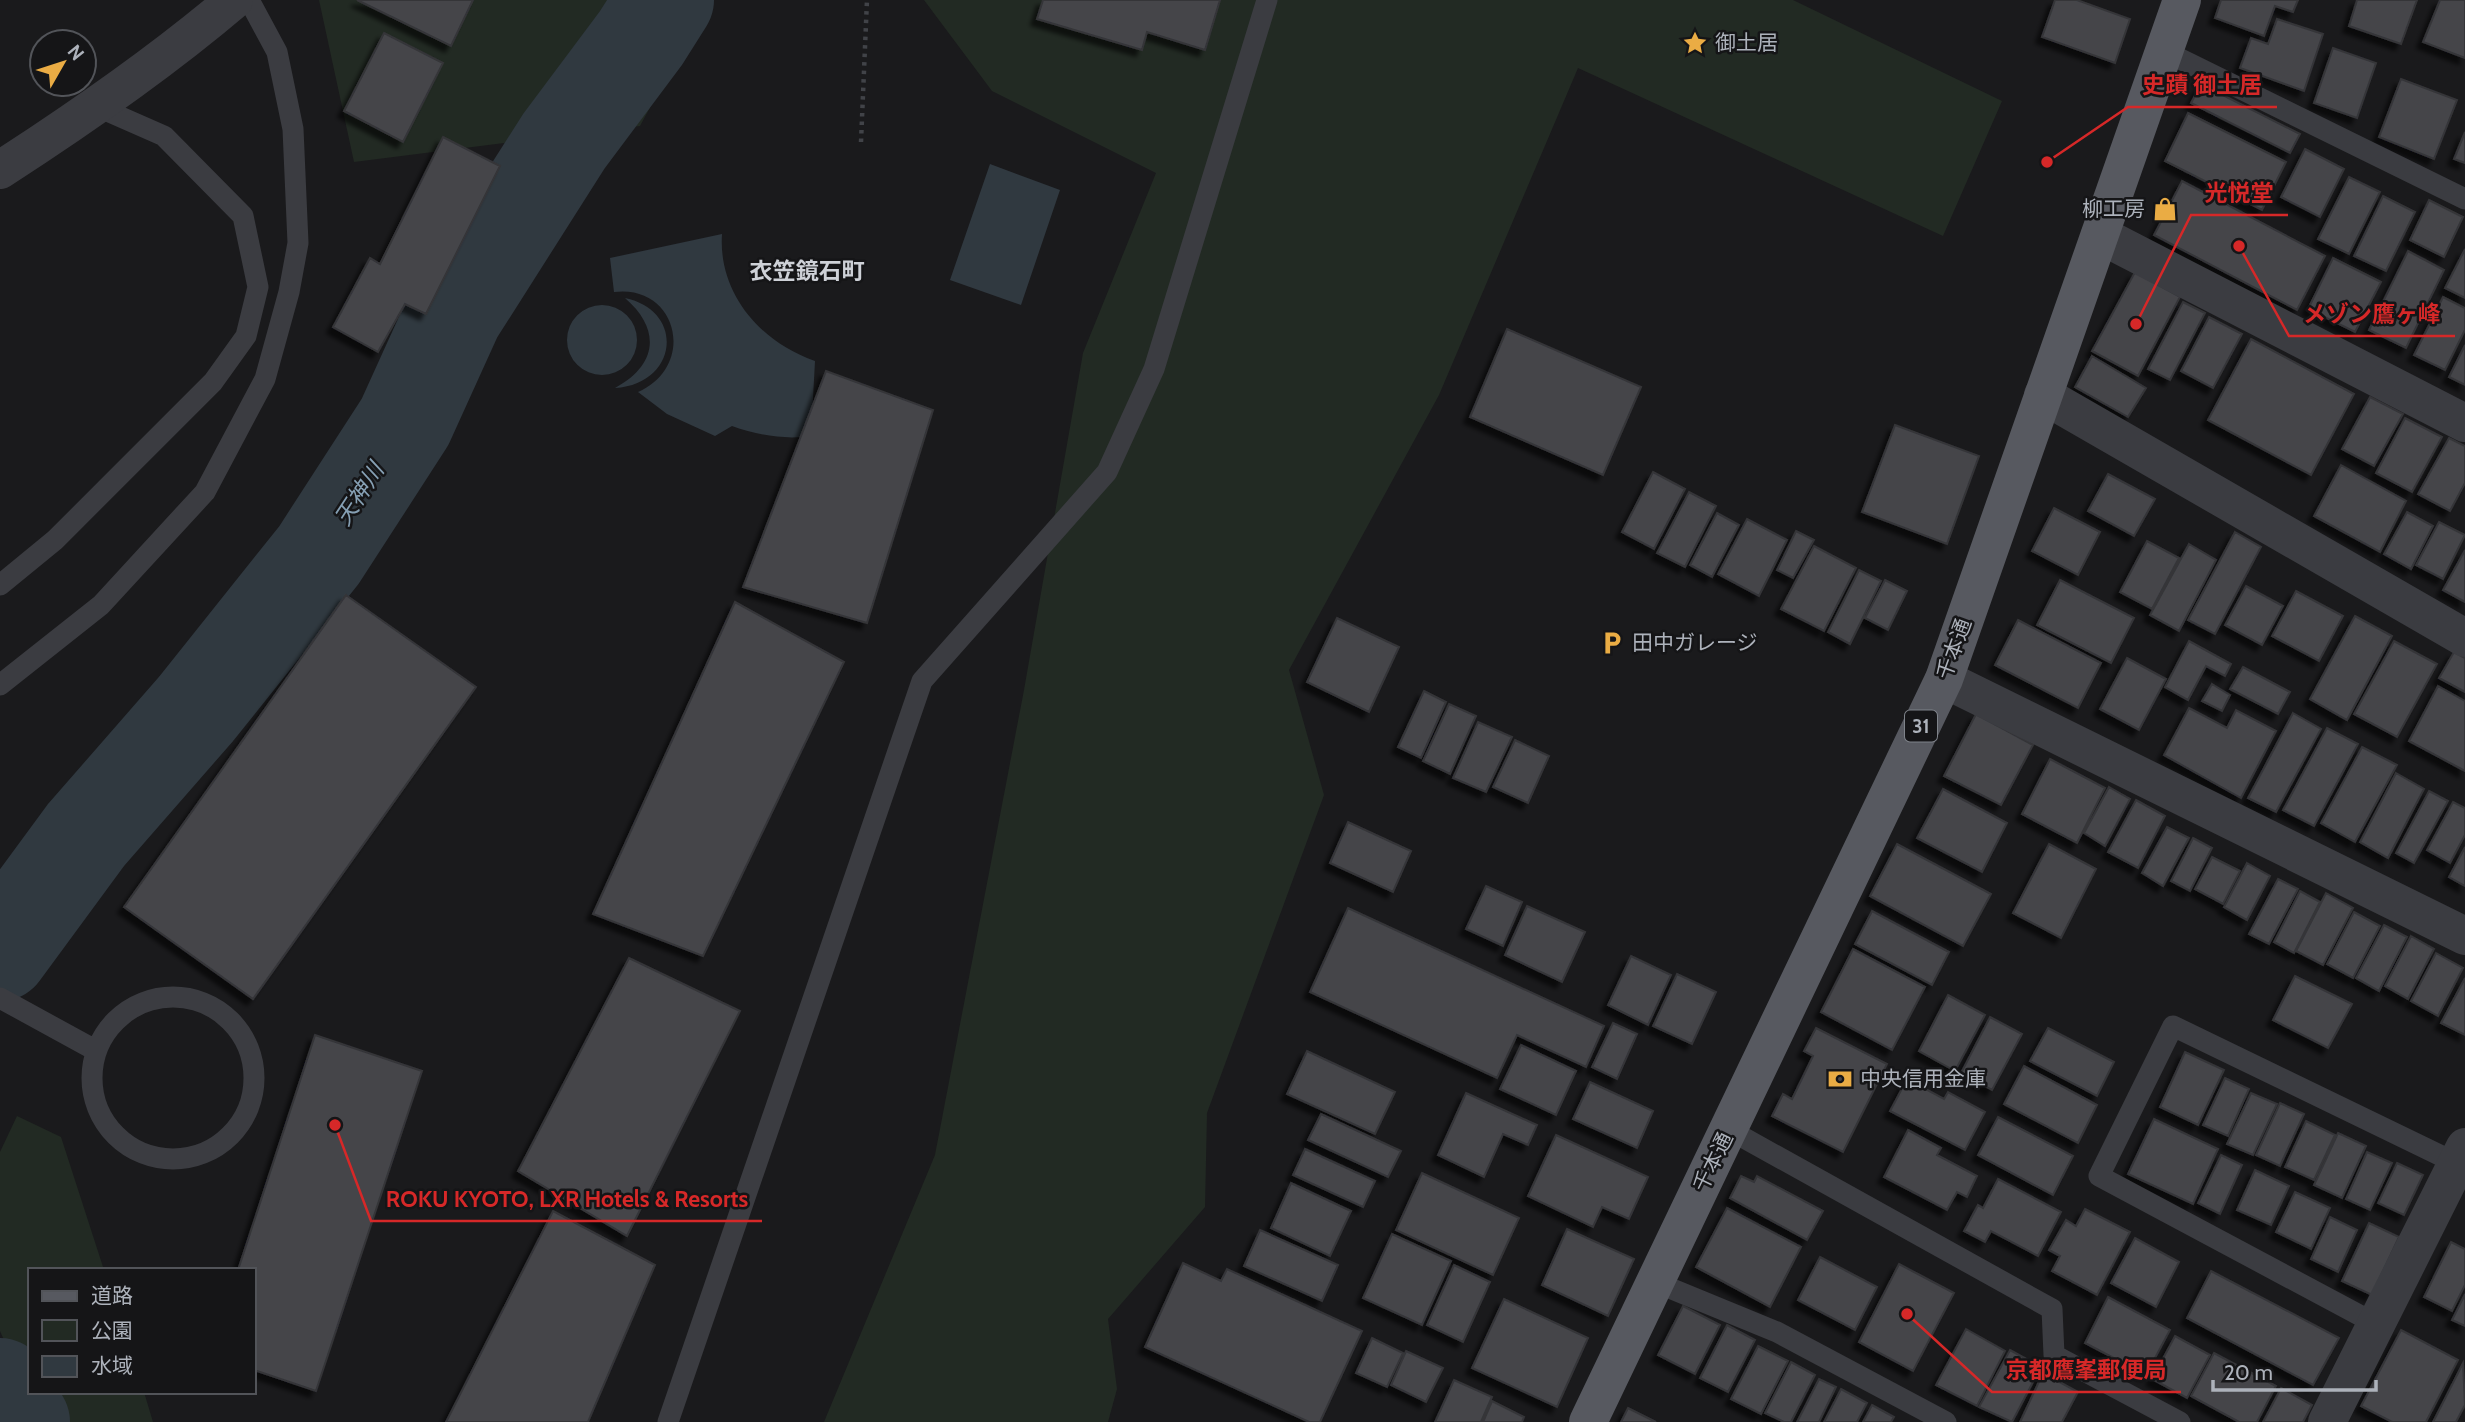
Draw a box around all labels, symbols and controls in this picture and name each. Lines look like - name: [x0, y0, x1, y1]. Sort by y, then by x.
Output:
- north arrow: [28, 28, 98, 98]
- place icon: 御土居: [1681, 29, 1709, 57]
- place label: 御土居: [1715, 30, 1778, 55]
- text: N: [63, 40, 89, 65]
- callout: 史蹟 御土居: [2128, 63, 2277, 107]
- text: 史蹟 御土居: [2142, 71, 2262, 99]
- callout: 光悦堂: [2191, 171, 2288, 215]
- text: 光悦堂: [2205, 179, 2274, 207]
- shop icon: 柳工房: [2151, 195, 2179, 223]
- place label: 柳工房: [2082, 196, 2145, 221]
- district label: 衣笠鏡石町: [750, 257, 865, 285]
- callout: メゾン鷹ヶ峰: [2289, 292, 2455, 336]
- text: メゾン鷹ヶ峰: [2303, 300, 2441, 328]
- water label: 天神川: [328, 455, 391, 531]
- street label: 千本通: [1931, 615, 1976, 683]
- parking icon: 田中ガレージ: [1598, 629, 1626, 657]
- place label: 田中ガレージ: [1632, 630, 1758, 655]
- road number: 31: [1905, 710, 1937, 741]
- bank icon: 中央信用金庫: [1826, 1065, 1854, 1093]
- place label: 中央信用金庫: [1860, 1066, 1986, 1091]
- street label: 千本通: [1688, 1128, 1738, 1196]
- callout: ROKU KYOTO, LXR Hotels & Resorts: [371, 1177, 762, 1221]
- text: ROKU KYOTO, LXR Hotels & Resorts: [386, 1185, 748, 1213]
- legend: [28, 1268, 256, 1394]
- text: 道路: [91, 1283, 133, 1308]
- text: 公園: [91, 1318, 133, 1343]
- callout: 京都鷹峯郵便局: [1992, 1348, 2181, 1392]
- scale bar: [2213, 1348, 2376, 1392]
- text: 水域: [91, 1353, 133, 1378]
- text: 京都鷹峯郵便局: [2006, 1356, 2167, 1384]
- text: 20 m: [2224, 1360, 2273, 1385]

